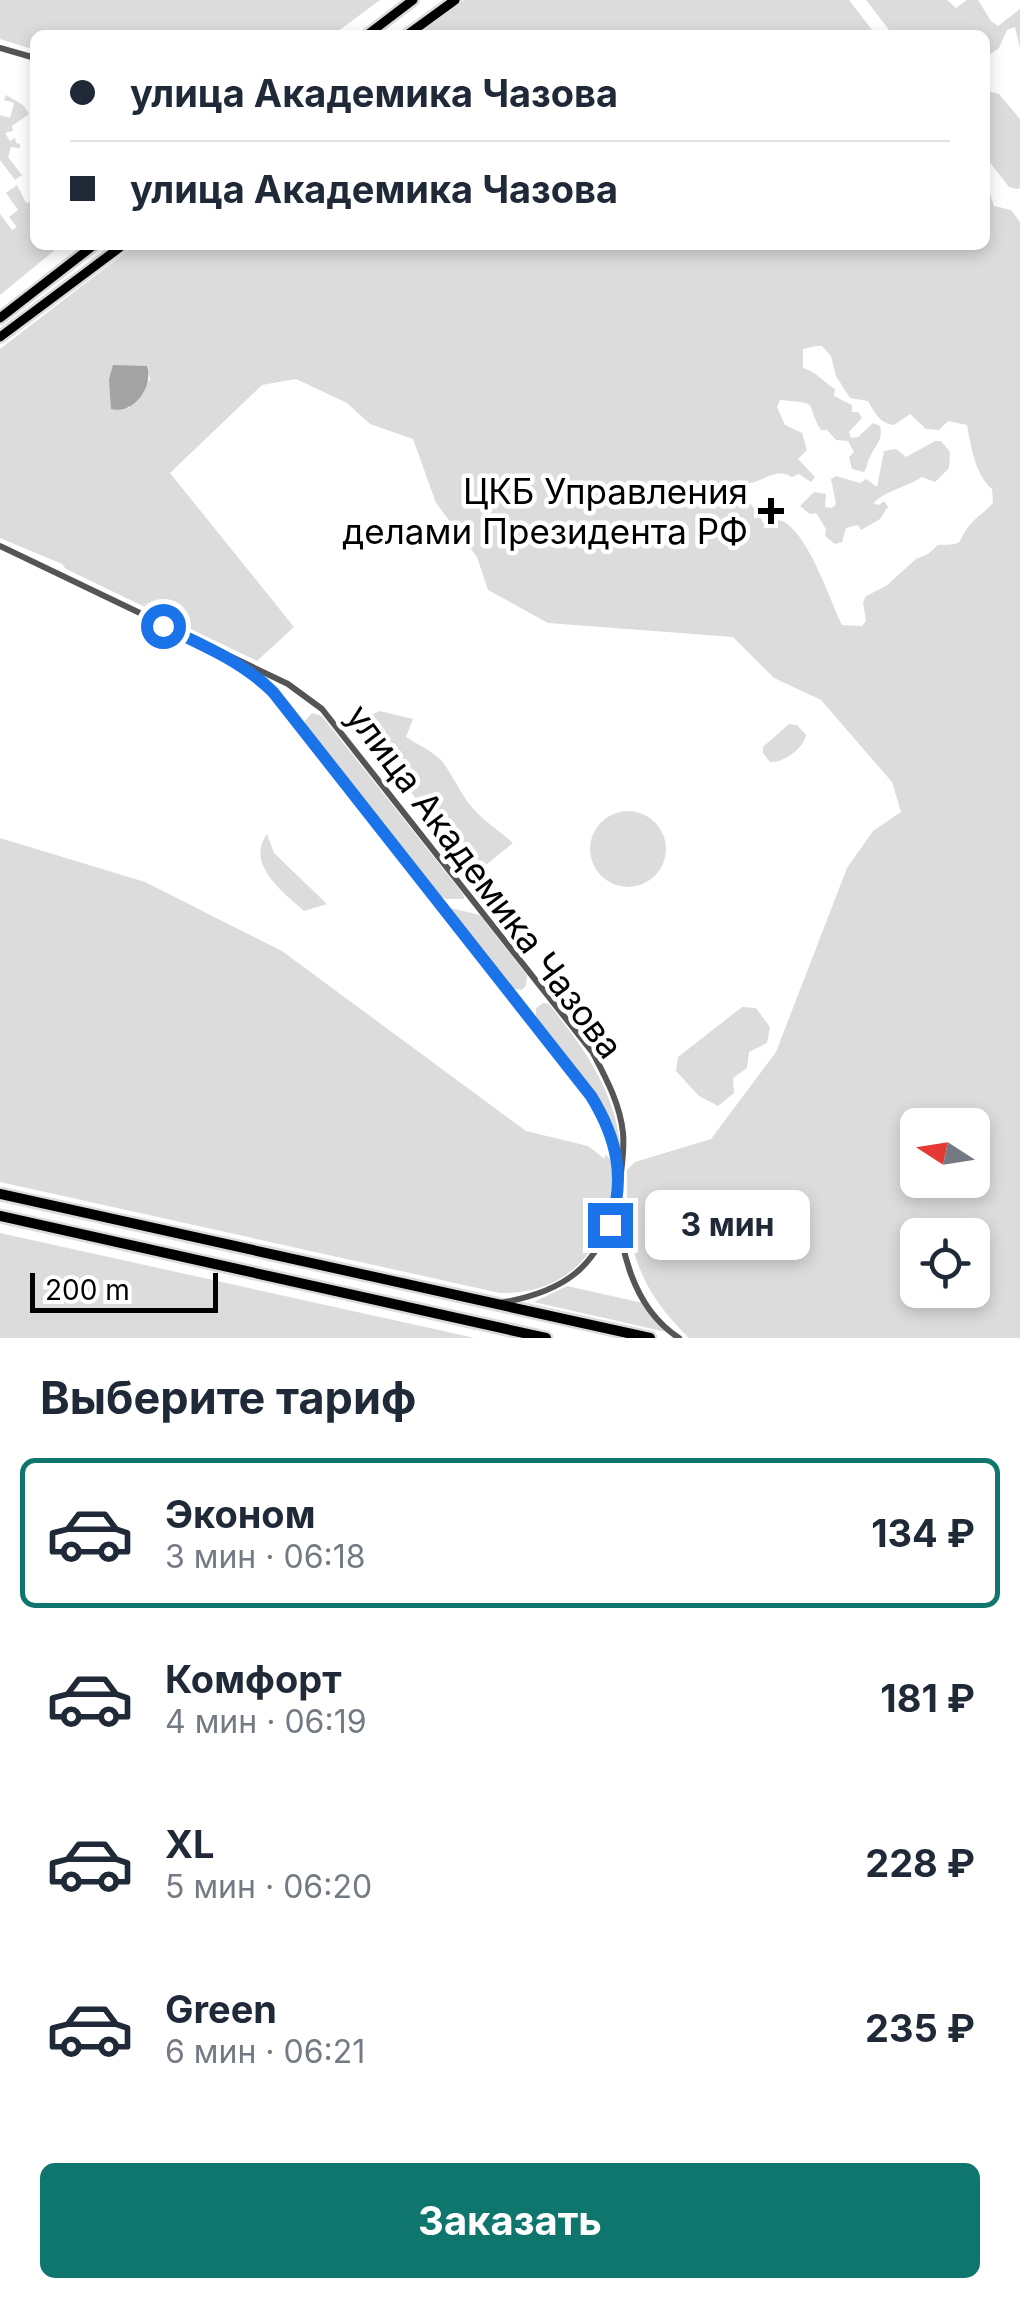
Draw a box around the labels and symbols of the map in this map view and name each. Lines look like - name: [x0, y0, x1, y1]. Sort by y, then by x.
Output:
- place label: ЦКБ Управления делами Президента РФ: [342, 470, 748, 552]
- marker: ЦКБ Управления делами Президента РФ: [758, 498, 784, 524]
- route start: [141, 604, 186, 649]
- street label: улица Академика Чазова: [338, 696, 632, 1066]
- north arrow: [900, 1108, 990, 1198]
- callout: 3 мин: [645, 1190, 810, 1260]
- route end: [588, 1203, 633, 1248]
- scale bar: [30, 1268, 218, 1312]

